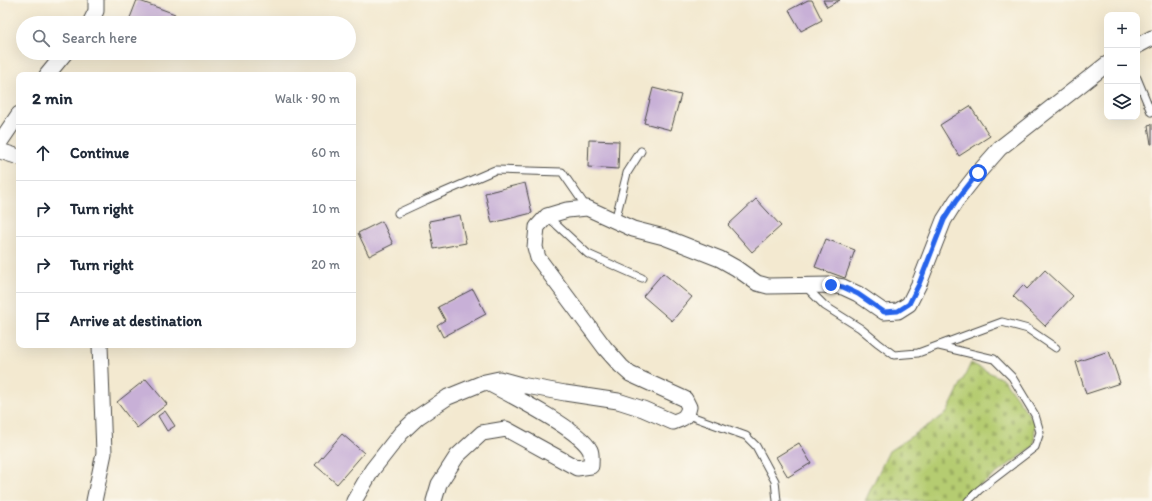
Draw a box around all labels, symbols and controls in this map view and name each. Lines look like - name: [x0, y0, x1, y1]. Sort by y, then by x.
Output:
- map controls: [1104, 12, 1140, 120]
- button: +: [1104, 12, 1140, 48]
- search box: [16, 16, 356, 60]
- icon: search: [30, 27, 52, 49]
- text: Search here: [62, 29, 137, 47]
- button: −: [1104, 48, 1140, 84]
- button: layers: [1104, 84, 1140, 120]
- text: 2 min: [32, 88, 72, 108]
- text: Walk · 90 m: [275, 91, 340, 106]
- icon: ahead: [32, 142, 54, 164]
- text: Continue: [70, 144, 129, 162]
- text: 60 m: [311, 145, 340, 160]
- route start: [969, 164, 987, 182]
- icon: right: [32, 198, 54, 220]
- text: Turn right: [70, 200, 134, 218]
- text: 10 m: [312, 201, 340, 216]
- icon: right: [32, 254, 54, 276]
- text: Turn right: [70, 256, 134, 274]
- text: 20 m: [311, 257, 340, 272]
- route end: [822, 276, 840, 294]
- icon: arrive: [32, 310, 54, 332]
- text: Arrive at destination: [70, 312, 202, 330]

